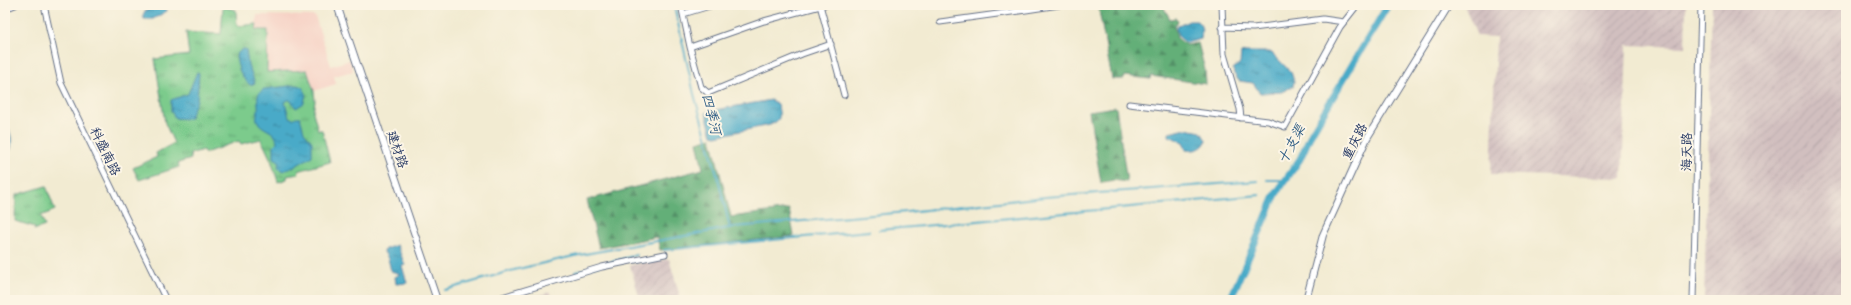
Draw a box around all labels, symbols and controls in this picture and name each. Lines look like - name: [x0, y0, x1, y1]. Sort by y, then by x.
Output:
- water label: 四季河: [697, 92, 725, 139]
- street label: 重庆路: [1339, 120, 1372, 163]
- water label: 十支渠: [1274, 121, 1310, 167]
- street label: 科盛南路: [86, 125, 124, 179]
- street label: 建材路: [382, 128, 411, 171]
- street label: 海天路: [1679, 132, 1696, 172]

